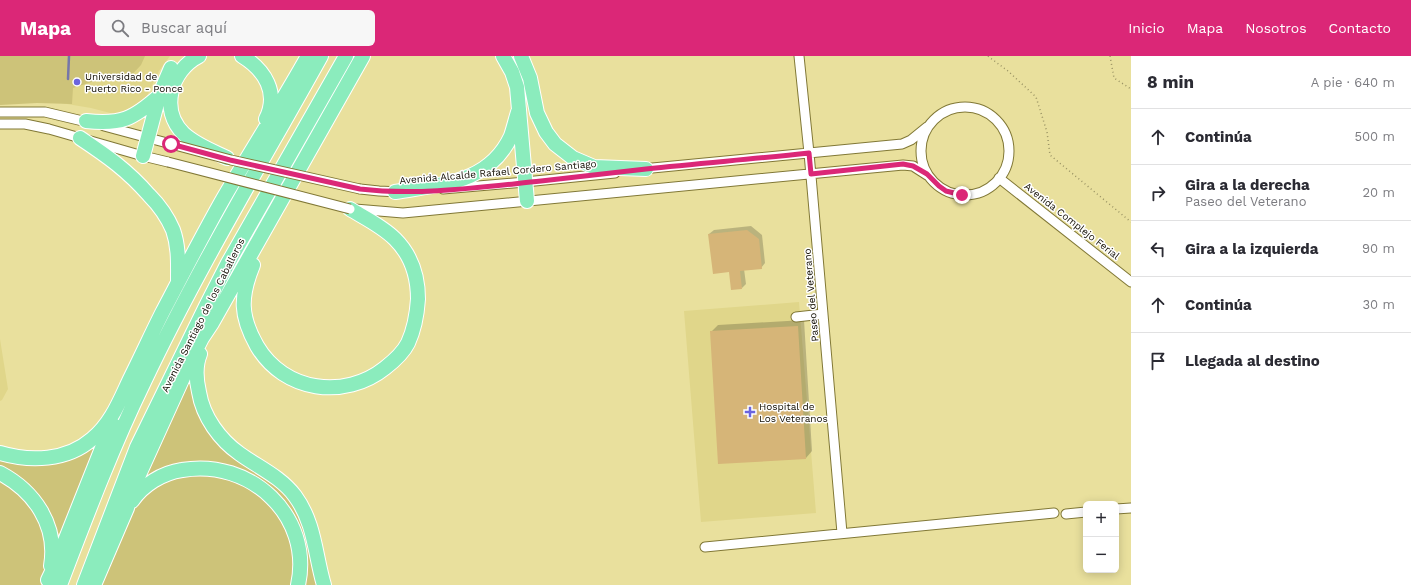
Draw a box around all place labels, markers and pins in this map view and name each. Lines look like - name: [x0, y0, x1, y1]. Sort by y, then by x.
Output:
- place label: Universidad de Puerto Rico - Ponce: [85, 71, 183, 94]
- marker: Universidad de Puerto Rico - Ponce: [72, 77, 82, 87]
- place label: Hospital de Los Veteranos: [759, 401, 828, 424]
- marker: Hospital de Los Veteranos: [744, 406, 756, 418]

